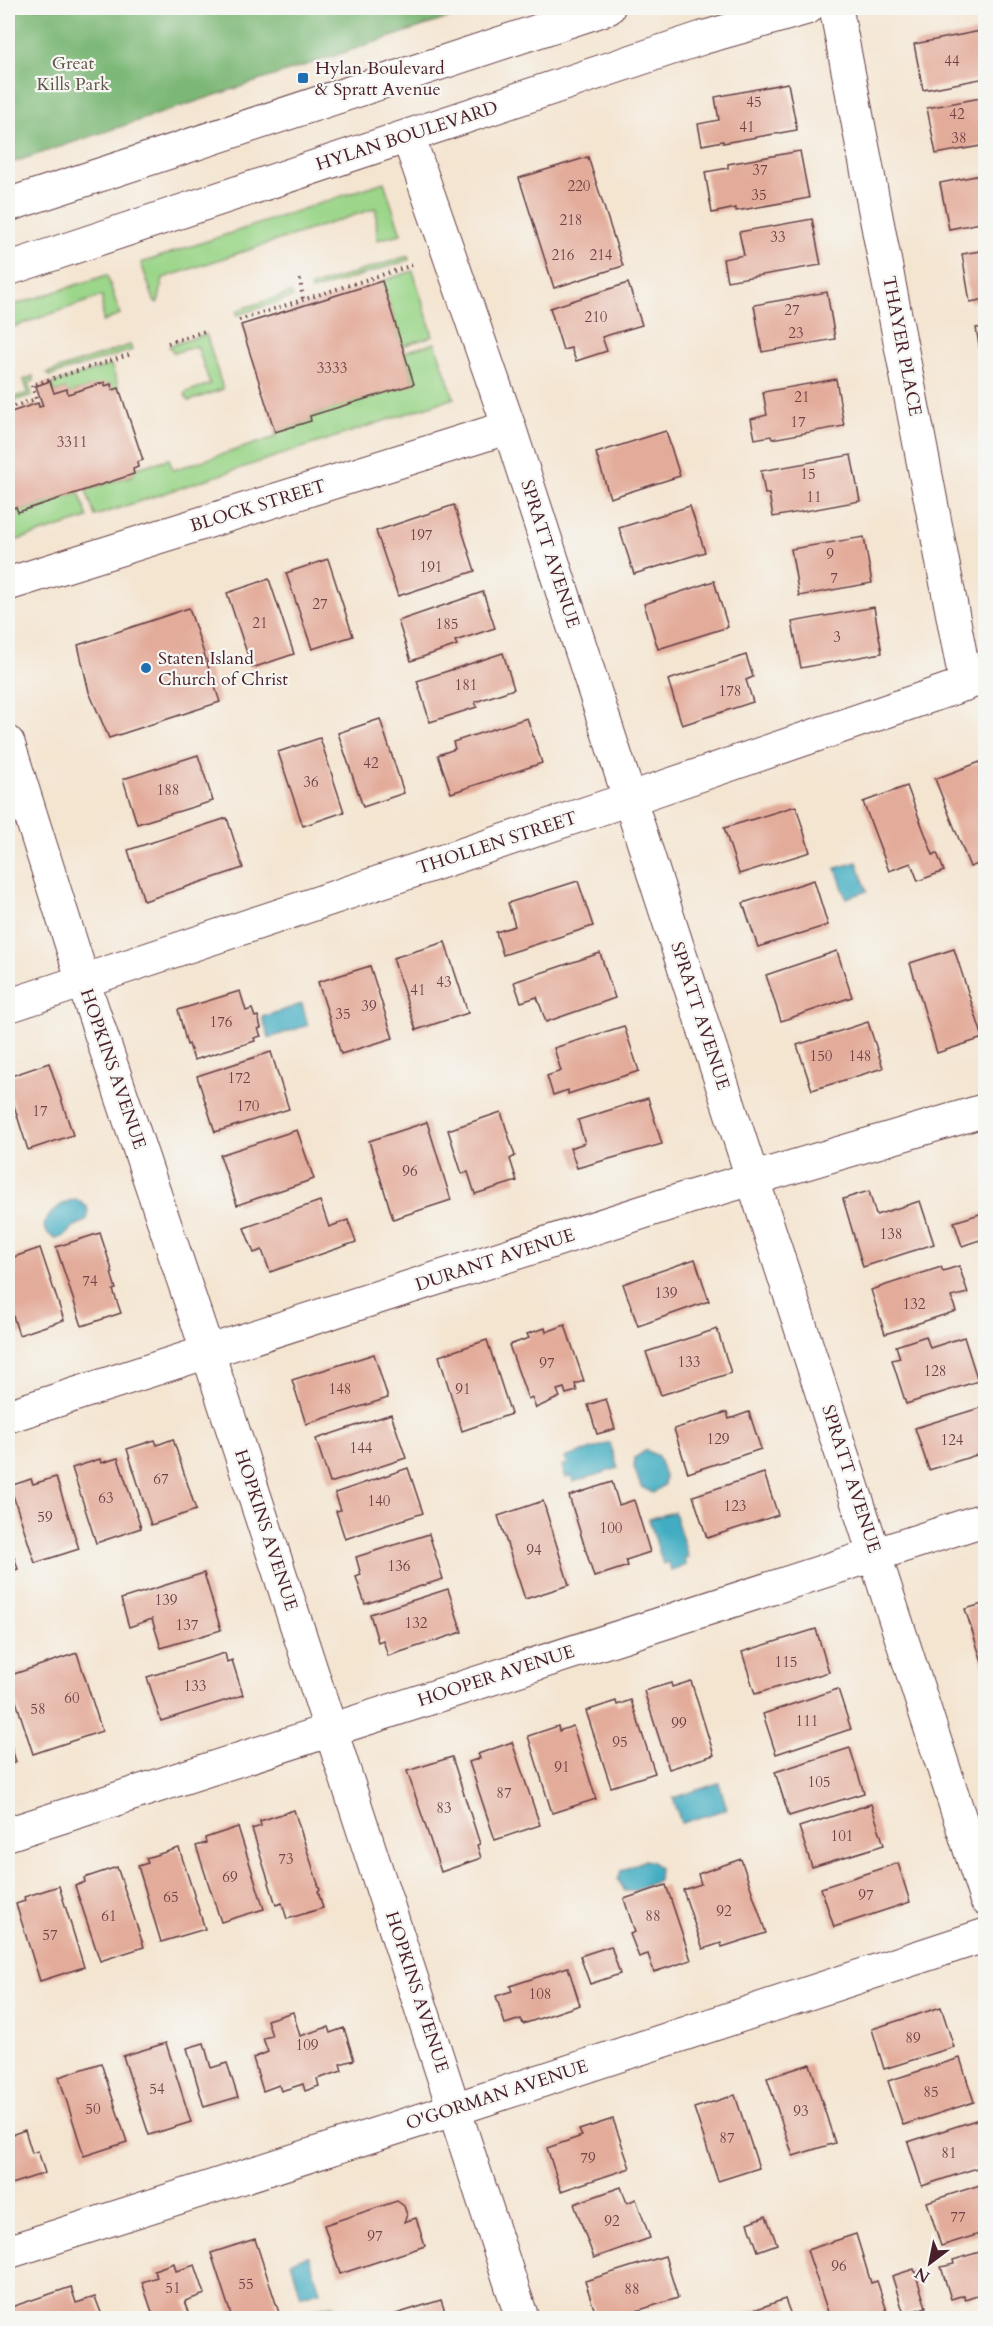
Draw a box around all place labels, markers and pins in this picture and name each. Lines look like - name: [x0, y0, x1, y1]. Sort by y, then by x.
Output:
- place label: Hylan Boulevard & Spratt Avenue: [315, 56, 445, 102]
- marker: Hylan Boulevard & Spratt Avenue: [296, 71, 310, 85]
- place label: Staten Island Church of Christ: [158, 646, 288, 692]
- marker: Staten Island Church of Christ: [139, 661, 153, 675]

